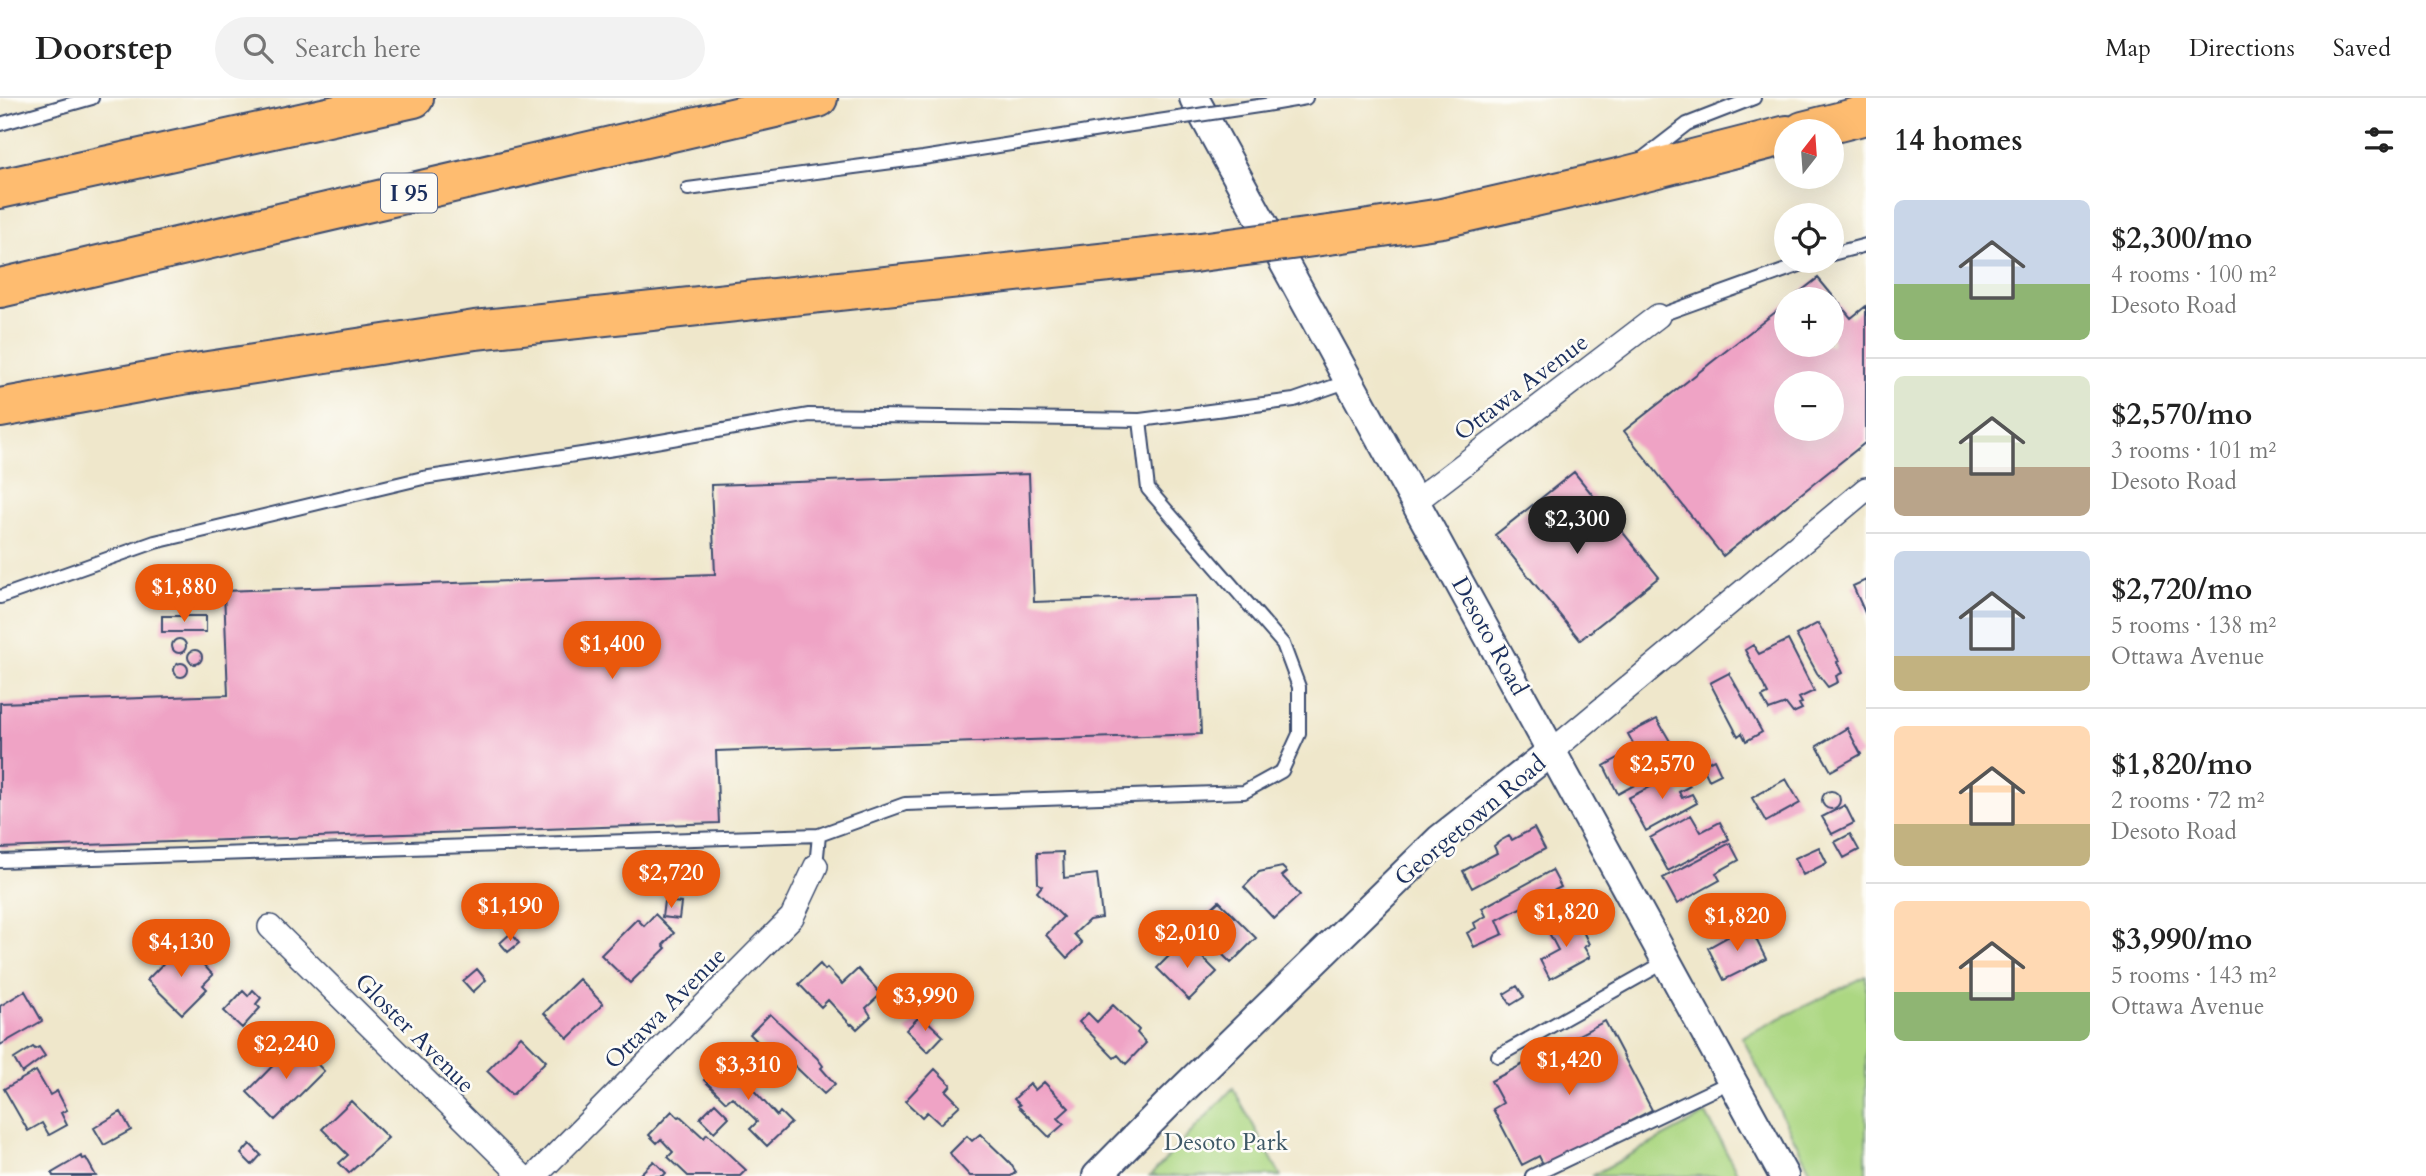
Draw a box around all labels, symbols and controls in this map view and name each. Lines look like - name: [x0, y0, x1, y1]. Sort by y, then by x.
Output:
- search box: [215, 17, 705, 80]
- text: Doorstep: [35, 26, 173, 71]
- icon: search: [239, 29, 277, 67]
- text: Search here: [295, 31, 421, 66]
- text: Map: [2105, 32, 2151, 65]
- text: Directions: [2189, 32, 2295, 65]
- text: Saved: [2333, 32, 2391, 65]
- north arrow: [1774, 119, 1844, 189]
- map controls: [1774, 119, 1844, 441]
- text: 14 homes: [1894, 120, 2023, 161]
- icon: filters: [2360, 121, 2398, 159]
- road number: I 95: [381, 174, 437, 212]
- button: locate: [1774, 203, 1844, 273]
- text: $2,300/mo: [2111, 218, 2252, 259]
- icon: home: [1950, 228, 2034, 312]
- text: 4 rooms · 100 m²: [2111, 259, 2276, 290]
- button: +: [1774, 287, 1844, 357]
- text: Desoto Road: [2111, 290, 2237, 321]
- street label: Ottawa Avenue: [1447, 326, 1595, 449]
- button: −: [1774, 371, 1844, 441]
- text: $2,570/mo: [2111, 394, 2252, 435]
- icon: home: [1950, 404, 2034, 488]
- text: 3 rooms · 101 m²: [2111, 435, 2276, 466]
- text: Desoto Road: [2111, 466, 2237, 497]
- pin: $2,300: [1520, 496, 1634, 556]
- text: $2,300: [1544, 503, 1610, 534]
- pin: $1,880: [127, 564, 241, 624]
- text: $2,720/mo: [2111, 569, 2252, 610]
- text: $1,880: [151, 571, 217, 602]
- street label: Desoto Road: [1443, 571, 1536, 702]
- icon: home: [1950, 579, 2034, 663]
- text: 5 rooms · 138 m²: [2111, 610, 2276, 641]
- pin: $1,400: [555, 622, 669, 681]
- text: $1,400: [579, 628, 645, 659]
- text: Ottawa Avenue: [2111, 641, 2265, 672]
- pin: $2,570: [1605, 742, 1719, 801]
- text: $1,820/mo: [2111, 744, 2252, 785]
- street label: Georgetown Road: [1387, 747, 1553, 894]
- text: $2,570: [1629, 748, 1695, 779]
- icon: home: [1950, 754, 2034, 838]
- text: 2 rooms · 72 m²: [2111, 785, 2264, 816]
- text: Desoto Road: [2111, 816, 2237, 847]
- pin: $2,720: [614, 850, 728, 910]
- text: $2,720: [638, 857, 704, 888]
- pin: $1,190: [453, 884, 567, 943]
- text: $1,190: [477, 890, 543, 921]
- pin: $1,820: [1509, 890, 1623, 949]
- pin: $1,820: [1680, 894, 1794, 953]
- text: $1,820: [1533, 896, 1599, 927]
- text: $1,820: [1704, 900, 1770, 931]
- pin: $2,010: [1130, 910, 1244, 970]
- text: $2,010: [1154, 917, 1220, 948]
- text: $3,990/mo: [2111, 919, 2252, 960]
- pin: $4,130: [124, 920, 238, 979]
- text: $4,130: [148, 926, 214, 957]
- icon: home: [1950, 929, 2034, 1013]
- street label: Ottawa Avenue: [597, 940, 734, 1077]
- text: 5 rooms · 143 m²: [2111, 960, 2276, 991]
- street label: Gloster Avenue: [347, 966, 482, 1101]
- pin: $3,990: [868, 974, 982, 1033]
- text: $3,990: [892, 980, 958, 1011]
- text: Ottawa Avenue: [2111, 991, 2265, 1022]
- pin: $2,240: [229, 1021, 343, 1081]
- text: $2,240: [253, 1028, 319, 1059]
- pin: $1,420: [1512, 1038, 1626, 1097]
- pin: $3,310: [691, 1042, 805, 1102]
- text: $1,420: [1536, 1044, 1602, 1075]
- text: $3,310: [715, 1049, 781, 1080]
- park label: Desoto Park: [1164, 1126, 1288, 1159]

